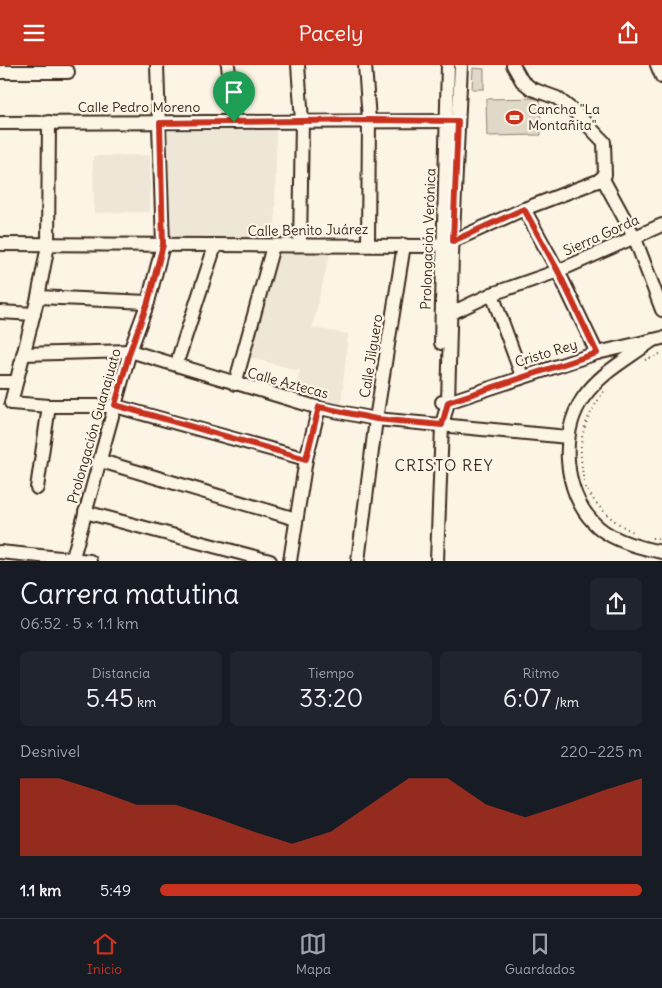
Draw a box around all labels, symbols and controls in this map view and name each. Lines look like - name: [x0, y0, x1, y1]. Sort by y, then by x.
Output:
- icon: menu: [20, 19, 48, 47]
- text: Pacely: [298, 19, 364, 47]
- icon: share: [614, 19, 642, 47]
- pin: [213, 71, 255, 122]
- icon: arrive: [220, 78, 248, 106]
- street label: Calle Pedro Moreno: [78, 98, 200, 116]
- place label: Cancha "La Montañita": [528, 100, 600, 134]
- sports icon: Cancha "La Montañita": [504, 107, 524, 127]
- street label: Prolongación Verónica: [417, 168, 439, 310]
- street label: Sierra Gorda: [560, 210, 642, 260]
- street label: Calle Benito Juárez: [247, 220, 369, 240]
- street label: Calle Jilguero: [355, 313, 387, 399]
- street label: Cristo Rey: [513, 335, 579, 371]
- street label: Prolongación Guanajuato: [63, 346, 125, 506]
- street label: Calle Aztecas: [245, 364, 331, 402]
- district label: CRISTO REY: [394, 455, 494, 475]
- text: Carrera matutina: [20, 576, 239, 612]
- button: share: [590, 578, 642, 630]
- text: 06:52 · 5 × 1.1 km: [20, 613, 139, 633]
- text: Distancia: [92, 664, 150, 682]
- text: Tiempo: [308, 664, 354, 682]
- text: Ritmo: [523, 664, 559, 682]
- text: 5.45: [86, 682, 134, 714]
- text: 33:20: [299, 682, 363, 714]
- text: 6:07: [503, 682, 551, 714]
- text: km: [134, 693, 156, 711]
- text: /km: [551, 693, 579, 711]
- text: Desnivel: [20, 741, 80, 761]
- text: 220–225 m: [560, 741, 642, 761]
- text: 1.1 km: [20, 880, 61, 900]
- text: 5:49: [100, 880, 131, 900]
- tab: Inicio: [87, 930, 122, 978]
- tab: Mapa: [296, 930, 331, 978]
- tab: Guardados: [505, 930, 575, 978]

